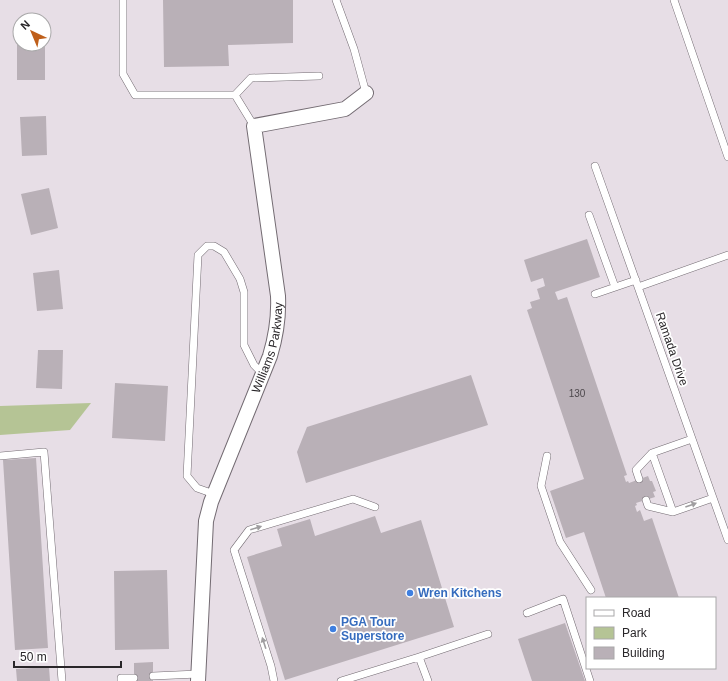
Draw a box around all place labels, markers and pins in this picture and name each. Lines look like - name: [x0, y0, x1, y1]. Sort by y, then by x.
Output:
- place label: Wren Kitchens: [418, 586, 502, 600]
- marker: Wren Kitchens: [405, 588, 415, 598]
- place label: PGA Tour Superstore: [341, 615, 405, 643]
- marker: PGA Tour Superstore: [328, 624, 338, 634]

